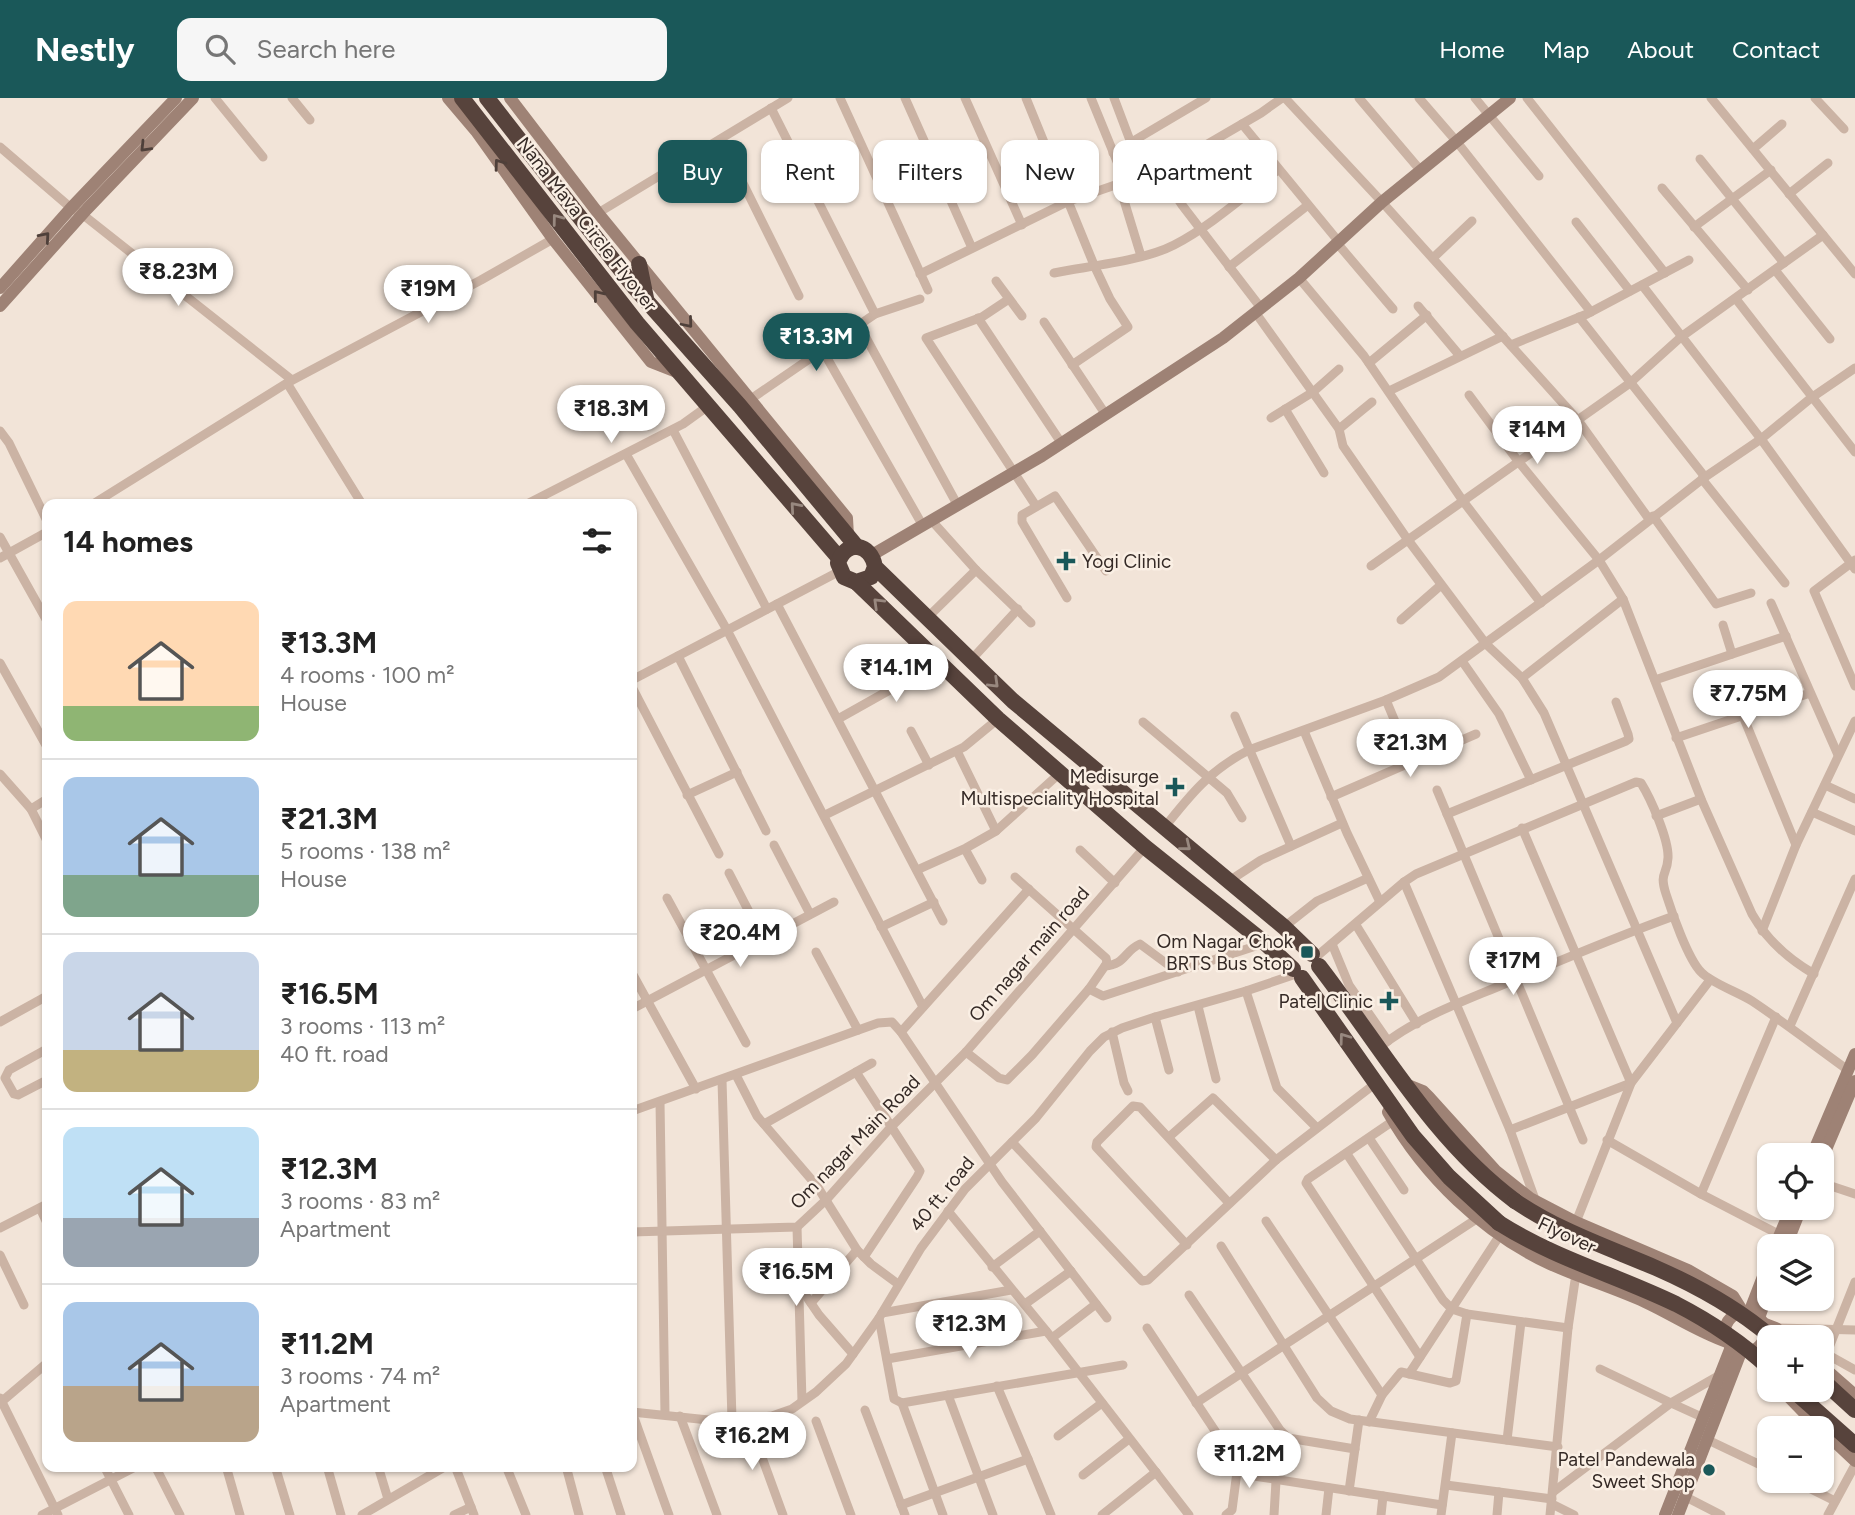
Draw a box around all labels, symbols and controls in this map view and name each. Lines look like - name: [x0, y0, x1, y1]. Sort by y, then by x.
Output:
- search box: [177, 18, 667, 81]
- text: Nestly: [35, 30, 135, 69]
- icon: search: [201, 30, 239, 68]
- text: Search here: [257, 33, 395, 65]
- text: Home: [1439, 35, 1505, 64]
- text: Map: [1543, 35, 1589, 64]
- text: About: [1627, 35, 1694, 64]
- text: Contact: [1732, 35, 1820, 64]
- street label: Nana Mava Circle Flyover: [512, 132, 662, 316]
- one-way arrow: [141, 139, 154, 152]
- chip: Buy: [658, 140, 747, 203]
- chip: Rent: [761, 140, 859, 203]
- chip: Filters: [873, 140, 987, 203]
- chip: New: [1001, 140, 1099, 203]
- chip: Apartment: [1113, 140, 1277, 203]
- one-way arrow: [495, 159, 507, 172]
- one-way arrow: [552, 214, 565, 227]
- one-way arrow: [37, 232, 49, 245]
- pin: ₹8.23M: [121, 248, 235, 308]
- text: ₹8.23M: [138, 257, 218, 285]
- pin: ₹19M: [387, 266, 469, 325]
- text: ₹19M: [400, 274, 456, 302]
- one-way arrow: [593, 291, 606, 303]
- one-way arrow: [680, 314, 692, 327]
- pin: ₹13.3M: [759, 314, 873, 373]
- text: ₹13.3M: [779, 322, 853, 350]
- pin: ₹18.3M: [554, 386, 668, 445]
- text: ₹18.3M: [573, 394, 649, 422]
- pin: ₹14M: [1496, 406, 1578, 466]
- text: ₹14M: [1508, 415, 1566, 443]
- one-way arrow: [791, 502, 803, 515]
- icon: filters: [578, 522, 616, 560]
- text: 14 homes: [63, 523, 193, 560]
- place label: Yogi Clinic: [1082, 550, 1171, 573]
- marker: Yogi Clinic: [1056, 551, 1076, 571]
- one-way arrow: [873, 599, 886, 612]
- text: ₹13.3M: [280, 624, 377, 661]
- icon: home: [119, 629, 203, 713]
- pin: ₹14.1M: [839, 644, 953, 704]
- text: ₹14.1M: [859, 653, 933, 681]
- text: 4 rooms · 100 m²: [280, 661, 454, 689]
- pin: ₹7.75M: [1691, 670, 1805, 730]
- one-way arrow: [986, 674, 999, 687]
- text: ₹7.75M: [1709, 679, 1787, 707]
- text: House: [280, 689, 347, 717]
- pin: ₹21.3M: [1353, 720, 1467, 779]
- text: ₹21.3M: [1372, 728, 1448, 756]
- place label: Medisurge Multispeciality Hospital: [960, 765, 1159, 810]
- marker: Medisurge Multispeciality Hospital: [1165, 777, 1185, 797]
- text: ₹21.3M: [280, 800, 378, 837]
- icon: home: [119, 805, 203, 889]
- text: 5 rooms · 138 m²: [280, 837, 451, 865]
- one-way arrow: [1178, 838, 1191, 850]
- text: House: [280, 865, 347, 893]
- street label: Om nagar main road: [964, 882, 1094, 1026]
- pin: ₹20.4M: [683, 910, 797, 969]
- text: ₹20.4M: [699, 918, 781, 946]
- place label: Om Nagar Chok BRTS Bus Stop: [1157, 930, 1294, 975]
- pin: ₹17M: [1472, 937, 1554, 997]
- marker: Om Nagar Chok BRTS Bus Stop: [1299, 944, 1315, 960]
- text: ₹17M: [1485, 946, 1541, 974]
- text: ₹16.5M: [280, 975, 379, 1012]
- icon: home: [119, 980, 203, 1064]
- place label: Patel Clinic: [1279, 990, 1373, 1013]
- marker: Patel Clinic: [1379, 991, 1399, 1011]
- text: 3 rooms · 113 m²: [280, 1012, 445, 1040]
- one-way arrow: [1340, 1033, 1352, 1046]
- text: 40 ft. road: [280, 1040, 389, 1068]
- street label: Om nagar Main Road: [785, 1070, 925, 1214]
- map controls: [1757, 1143, 1834, 1493]
- button: locate: [1757, 1143, 1834, 1220]
- text: ₹12.3M: [280, 1150, 378, 1187]
- street label: 40 ft. road: [905, 1152, 979, 1236]
- icon: home: [119, 1155, 203, 1239]
- text: 3 rooms · 83 m²: [280, 1187, 440, 1215]
- street label: Flyover: [1534, 1212, 1600, 1259]
- text: Apartment: [280, 1215, 391, 1243]
- button: layers: [1757, 1234, 1834, 1311]
- pin: ₹16.5M: [739, 1248, 853, 1308]
- text: ₹16.5M: [758, 1257, 834, 1285]
- pin: ₹12.3M: [912, 1300, 1026, 1360]
- text: ₹12.3M: [931, 1309, 1007, 1337]
- text: ₹11.2M: [280, 1325, 374, 1362]
- button: +: [1757, 1325, 1834, 1402]
- icon: home: [119, 1330, 203, 1414]
- text: 3 rooms · 74 m²: [280, 1362, 440, 1390]
- text: Apartment: [280, 1390, 391, 1418]
- pin: ₹16.2M: [695, 1412, 809, 1472]
- button: −: [1757, 1416, 1834, 1493]
- text: ₹16.2M: [714, 1421, 790, 1449]
- pin: ₹11.2M: [1192, 1430, 1306, 1490]
- text: ₹11.2M: [1213, 1439, 1285, 1467]
- place label: Patel Pandewala Sweet Shop: [1558, 1448, 1695, 1493]
- marker: Patel Pandewala Sweet Shop: [1701, 1462, 1717, 1478]

